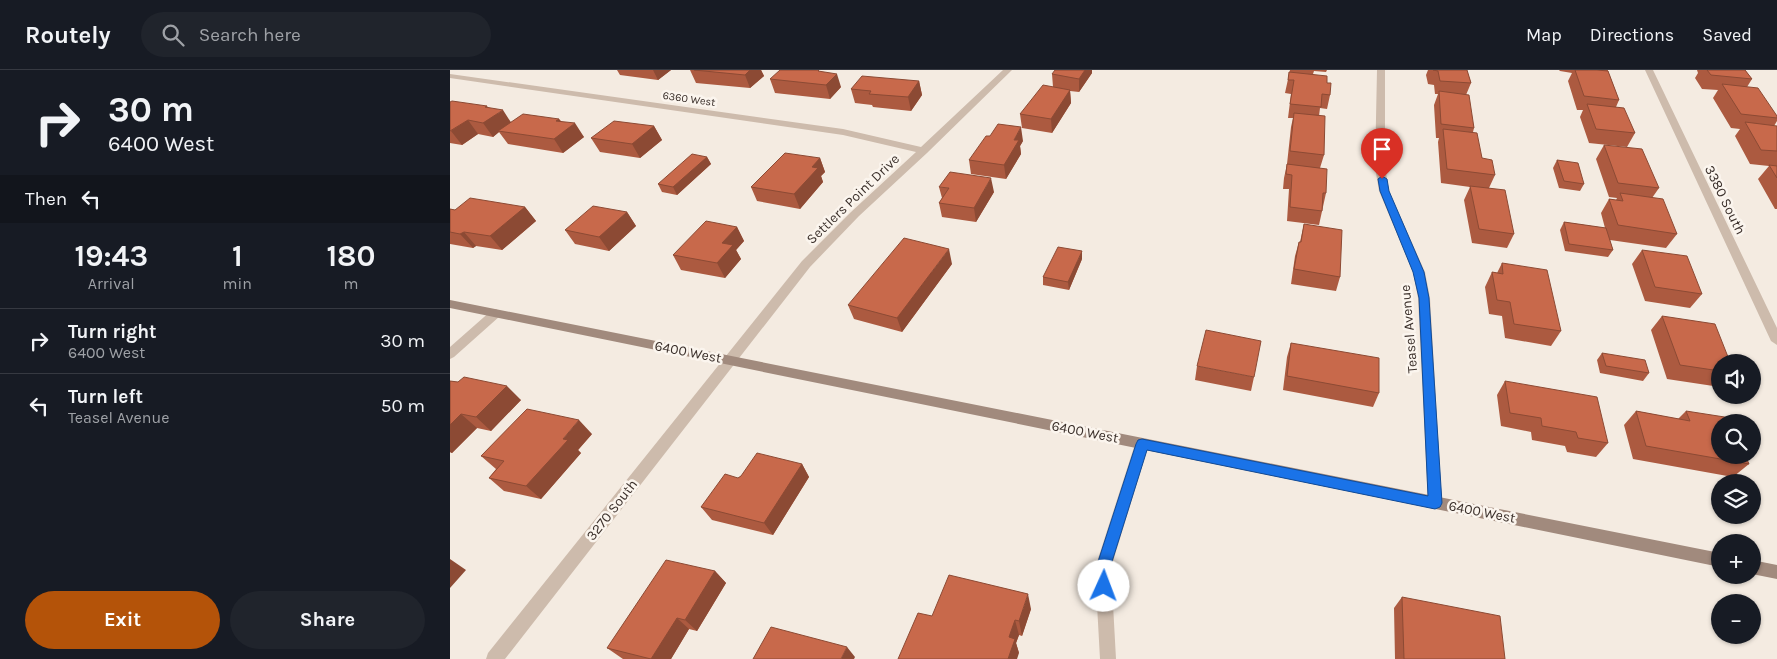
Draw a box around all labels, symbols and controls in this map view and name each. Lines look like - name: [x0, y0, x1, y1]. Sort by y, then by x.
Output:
- search box: [141, 12, 491, 57]
- text: Routely: [25, 21, 111, 49]
- icon: search: [159, 21, 187, 49]
- text: Search here: [199, 24, 301, 46]
- text: Map: [1526, 24, 1562, 46]
- text: Directions: [1590, 24, 1674, 46]
- text: Saved: [1702, 24, 1752, 46]
- text: 30 m: [108, 89, 194, 130]
- street label: 6360 West: [662, 89, 716, 109]
- icon: right: [25, 90, 90, 155]
- pin: [1361, 128, 1403, 179]
- text: 6400 West: [108, 131, 214, 157]
- icon: arrive: [1368, 135, 1396, 163]
- street label: Settlers Point Drive: [803, 150, 903, 248]
- street label: 3380 South: [1701, 163, 1749, 237]
- icon: left: [77, 185, 105, 213]
- text: Then: [25, 188, 67, 210]
- text: 19:43: [74, 238, 148, 274]
- text: 1: [232, 238, 243, 274]
- text: 180: [326, 238, 375, 274]
- text: Arrival: [88, 274, 135, 293]
- text: min: [223, 274, 252, 293]
- text: m: [343, 274, 358, 293]
- street label: Teasel Avenue: [1397, 284, 1421, 374]
- text: Turn right: [68, 321, 157, 343]
- icon: right: [25, 327, 53, 355]
- text: 30 m: [380, 330, 425, 352]
- street label: 6400 West: [653, 337, 723, 367]
- text: 6400 West: [68, 343, 145, 362]
- map controls: [1711, 354, 1761, 644]
- button: sound: [1711, 354, 1761, 404]
- text: Turn left: [68, 386, 143, 408]
- icon: left: [25, 392, 53, 420]
- text: 50 m: [381, 395, 425, 417]
- text: Teasel Avenue: [68, 408, 169, 427]
- button: search: [1711, 414, 1761, 464]
- street label: 6400 West: [1050, 417, 1120, 447]
- button: layers: [1711, 474, 1761, 524]
- street label: 3270 South: [583, 476, 641, 544]
- street label: 6400 West: [1447, 497, 1517, 527]
- button: +: [1711, 534, 1761, 584]
- position arrow: [1077, 559, 1129, 611]
- button: Exit: [25, 591, 220, 649]
- button: Share: [230, 591, 425, 649]
- button: −: [1711, 594, 1761, 644]

